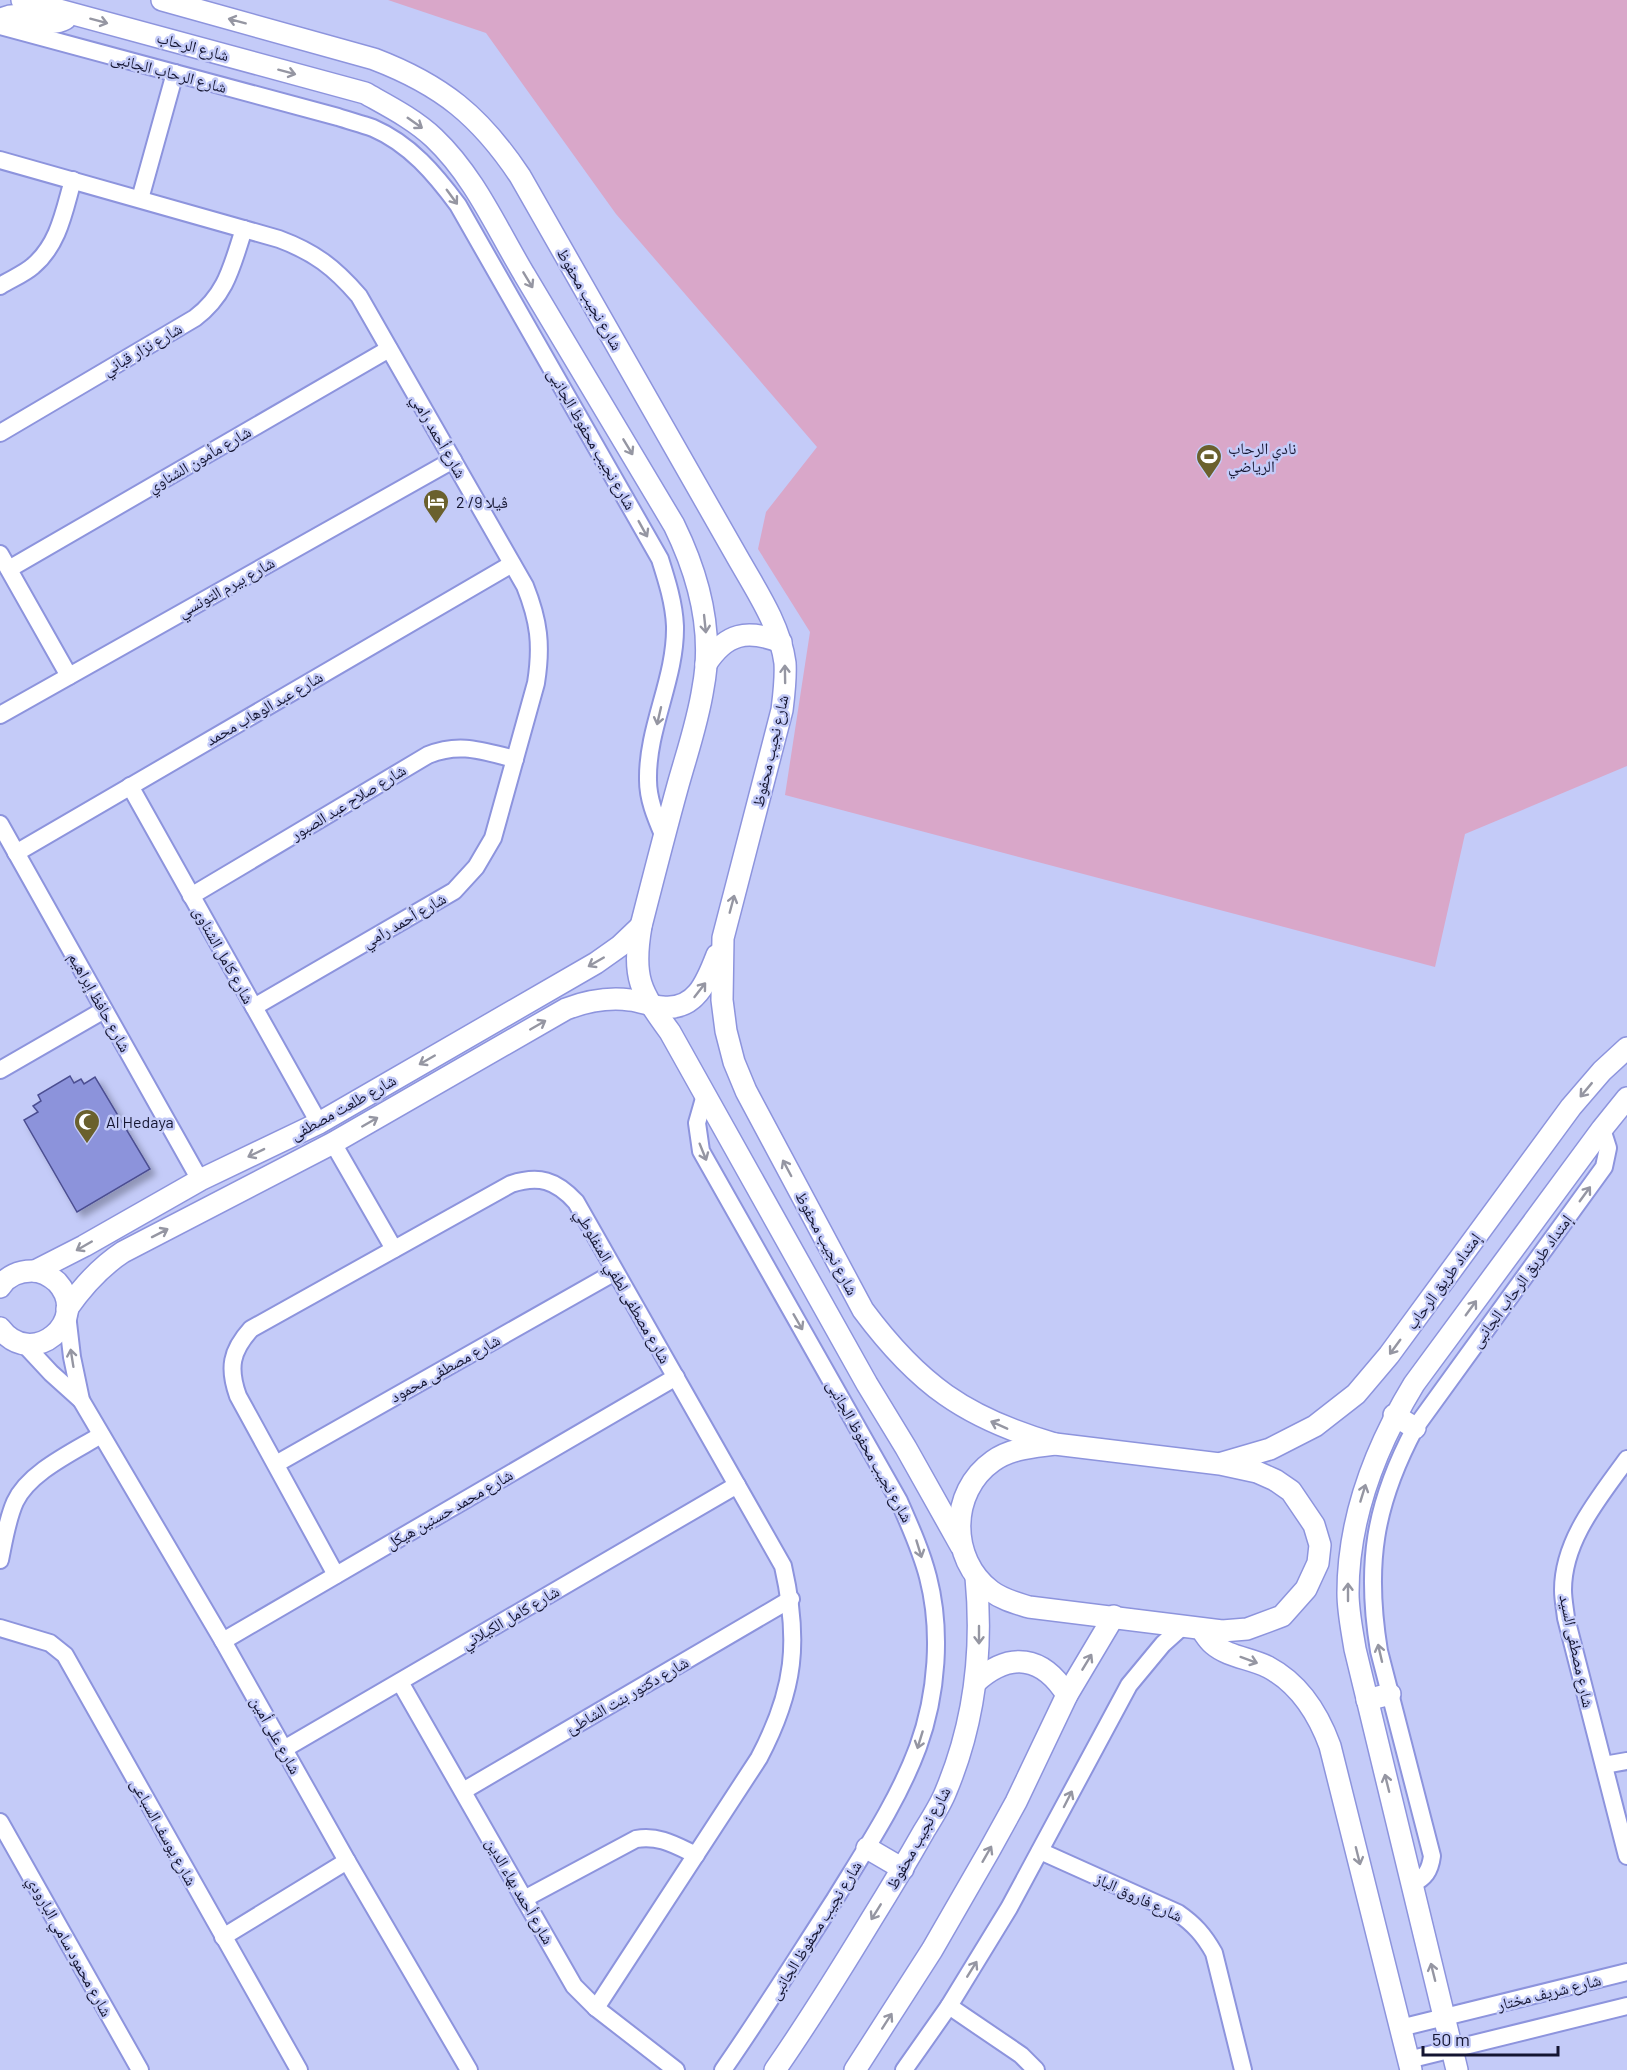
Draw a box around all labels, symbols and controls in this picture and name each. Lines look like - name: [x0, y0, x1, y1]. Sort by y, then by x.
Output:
- one-way arrow: [228, 14, 247, 26]
- one-way arrow: [89, 15, 108, 27]
- street label: شارع الرحاب: [154, 27, 231, 66]
- street label: شارع الرحاب الجانبى: [109, 47, 229, 98]
- one-way arrow: [277, 66, 296, 78]
- one-way arrow: [406, 117, 422, 129]
- one-way arrow: [445, 188, 458, 204]
- street label: شارع نجيب محفوظ: [552, 244, 627, 354]
- one-way arrow: [522, 271, 534, 288]
- street label: شارع نزار قباني: [99, 318, 187, 382]
- street label: شارع نجيب محفوظ الجانبى: [543, 365, 641, 514]
- street label: شارع أحمد رامي: [404, 391, 471, 483]
- street label: شارع مأمون الشناوي: [144, 421, 256, 499]
- one-way arrow: [622, 438, 634, 455]
- place label: نادي الرحاب الرياضي: [1228, 438, 1296, 479]
- sports icon: نادي الرحاب الرياضي: [1194, 442, 1224, 480]
- hotel icon: ڤيلا 9/ 2: [421, 487, 451, 525]
- place label: ڤيلا 9/ 2: [456, 492, 508, 511]
- one-way arrow: [638, 520, 650, 537]
- street label: شارع بيرم التونسي: [174, 552, 279, 625]
- one-way arrow: [700, 613, 711, 633]
- one-way arrow: [779, 664, 791, 684]
- street label: شارع عبد الوهاب محمد: [202, 666, 327, 750]
- street label: شارع نجيب محفوظ: [747, 693, 794, 809]
- one-way arrow: [652, 707, 664, 726]
- street label: شارع صلاح عبد الصبور: [286, 760, 410, 846]
- street label: شارع أحمد رامي: [359, 888, 451, 955]
- one-way arrow: [726, 895, 738, 914]
- street label: شارع كامل الشناوى: [188, 903, 259, 1008]
- street label: شارع حافظ إبراهيم: [63, 949, 136, 1056]
- one-way arrow: [588, 957, 605, 969]
- one-way arrow: [693, 982, 706, 998]
- one-way arrow: [529, 1019, 546, 1031]
- one-way arrow: [419, 1054, 436, 1066]
- street label: شارع طلعت مصطفى: [287, 1070, 400, 1145]
- one-way arrow: [1579, 1082, 1593, 1097]
- mosque icon: Al Hedaya: [72, 1107, 102, 1145]
- place label: Al Hedaya: [106, 1112, 174, 1131]
- one-way arrow: [361, 1116, 378, 1128]
- one-way arrow: [698, 1142, 709, 1160]
- one-way arrow: [247, 1148, 265, 1160]
- one-way arrow: [781, 1160, 793, 1177]
- one-way arrow: [1579, 1186, 1591, 1202]
- street label: شارع نجيب محفوظ: [790, 1188, 863, 1299]
- street label: شارع مصطفى لطفي المنفلوطي: [568, 1205, 675, 1368]
- street label: إمتداد طريق الرحاب الجانبى: [1466, 1210, 1577, 1352]
- one-way arrow: [151, 1227, 168, 1239]
- street label: إمتداد طريق الرحاب: [1401, 1229, 1486, 1334]
- one-way arrow: [76, 1240, 93, 1252]
- one-way arrow: [1465, 1301, 1477, 1317]
- one-way arrow: [792, 1313, 804, 1330]
- street label: شارع مصطفى محمود: [387, 1330, 504, 1407]
- one-way arrow: [1389, 1339, 1401, 1355]
- one-way arrow: [67, 1348, 78, 1368]
- street label: شارع نجيب محفوظ الجانبى: [822, 1376, 917, 1526]
- one-way arrow: [991, 1419, 1009, 1430]
- street label: شارع محمد حسنين هيكل: [382, 1464, 517, 1554]
- one-way arrow: [1358, 1484, 1369, 1503]
- one-way arrow: [914, 1539, 925, 1558]
- street label: شارع كامل الكيلاني: [457, 1581, 564, 1656]
- one-way arrow: [1342, 1583, 1354, 1603]
- street label: شارع مصطفى السيد: [1554, 1593, 1599, 1710]
- one-way arrow: [973, 1625, 985, 1645]
- one-way arrow: [1374, 1643, 1385, 1663]
- street label: شارع دكتور بنت الشاطئ: [562, 1652, 692, 1739]
- one-way arrow: [1081, 1654, 1093, 1671]
- one-way arrow: [1239, 1655, 1257, 1666]
- street label: شارع على أمين: [246, 1693, 306, 1778]
- one-way arrow: [913, 1730, 924, 1749]
- one-way arrow: [1381, 1774, 1393, 1793]
- street label: شارع يوسف السباعى: [126, 1775, 202, 1889]
- street label: شارع نجيب محفوظ: [881, 1783, 955, 1893]
- one-way arrow: [1062, 1791, 1074, 1809]
- street label: شارع أحمد بهاء الدين: [481, 1834, 559, 1948]
- one-way arrow: [981, 1846, 993, 1863]
- one-way arrow: [1352, 1846, 1364, 1865]
- street label: شارع نجيب محفوظ الجانبى: [764, 1857, 867, 2004]
- street label: شارع فاروق الباز: [1091, 1868, 1186, 1927]
- street label: شارع محمود سامي البارودي: [20, 1872, 117, 2021]
- one-way arrow: [870, 1903, 882, 1920]
- one-way arrow: [966, 1961, 979, 1978]
- one-way arrow: [1427, 1963, 1439, 1982]
- street label: شارع شريف مختار: [1494, 1969, 1603, 2016]
- one-way arrow: [881, 2013, 893, 2030]
- scale bar: [1423, 2019, 1558, 2057]
- text: 50 m: [1432, 2028, 1470, 2050]

